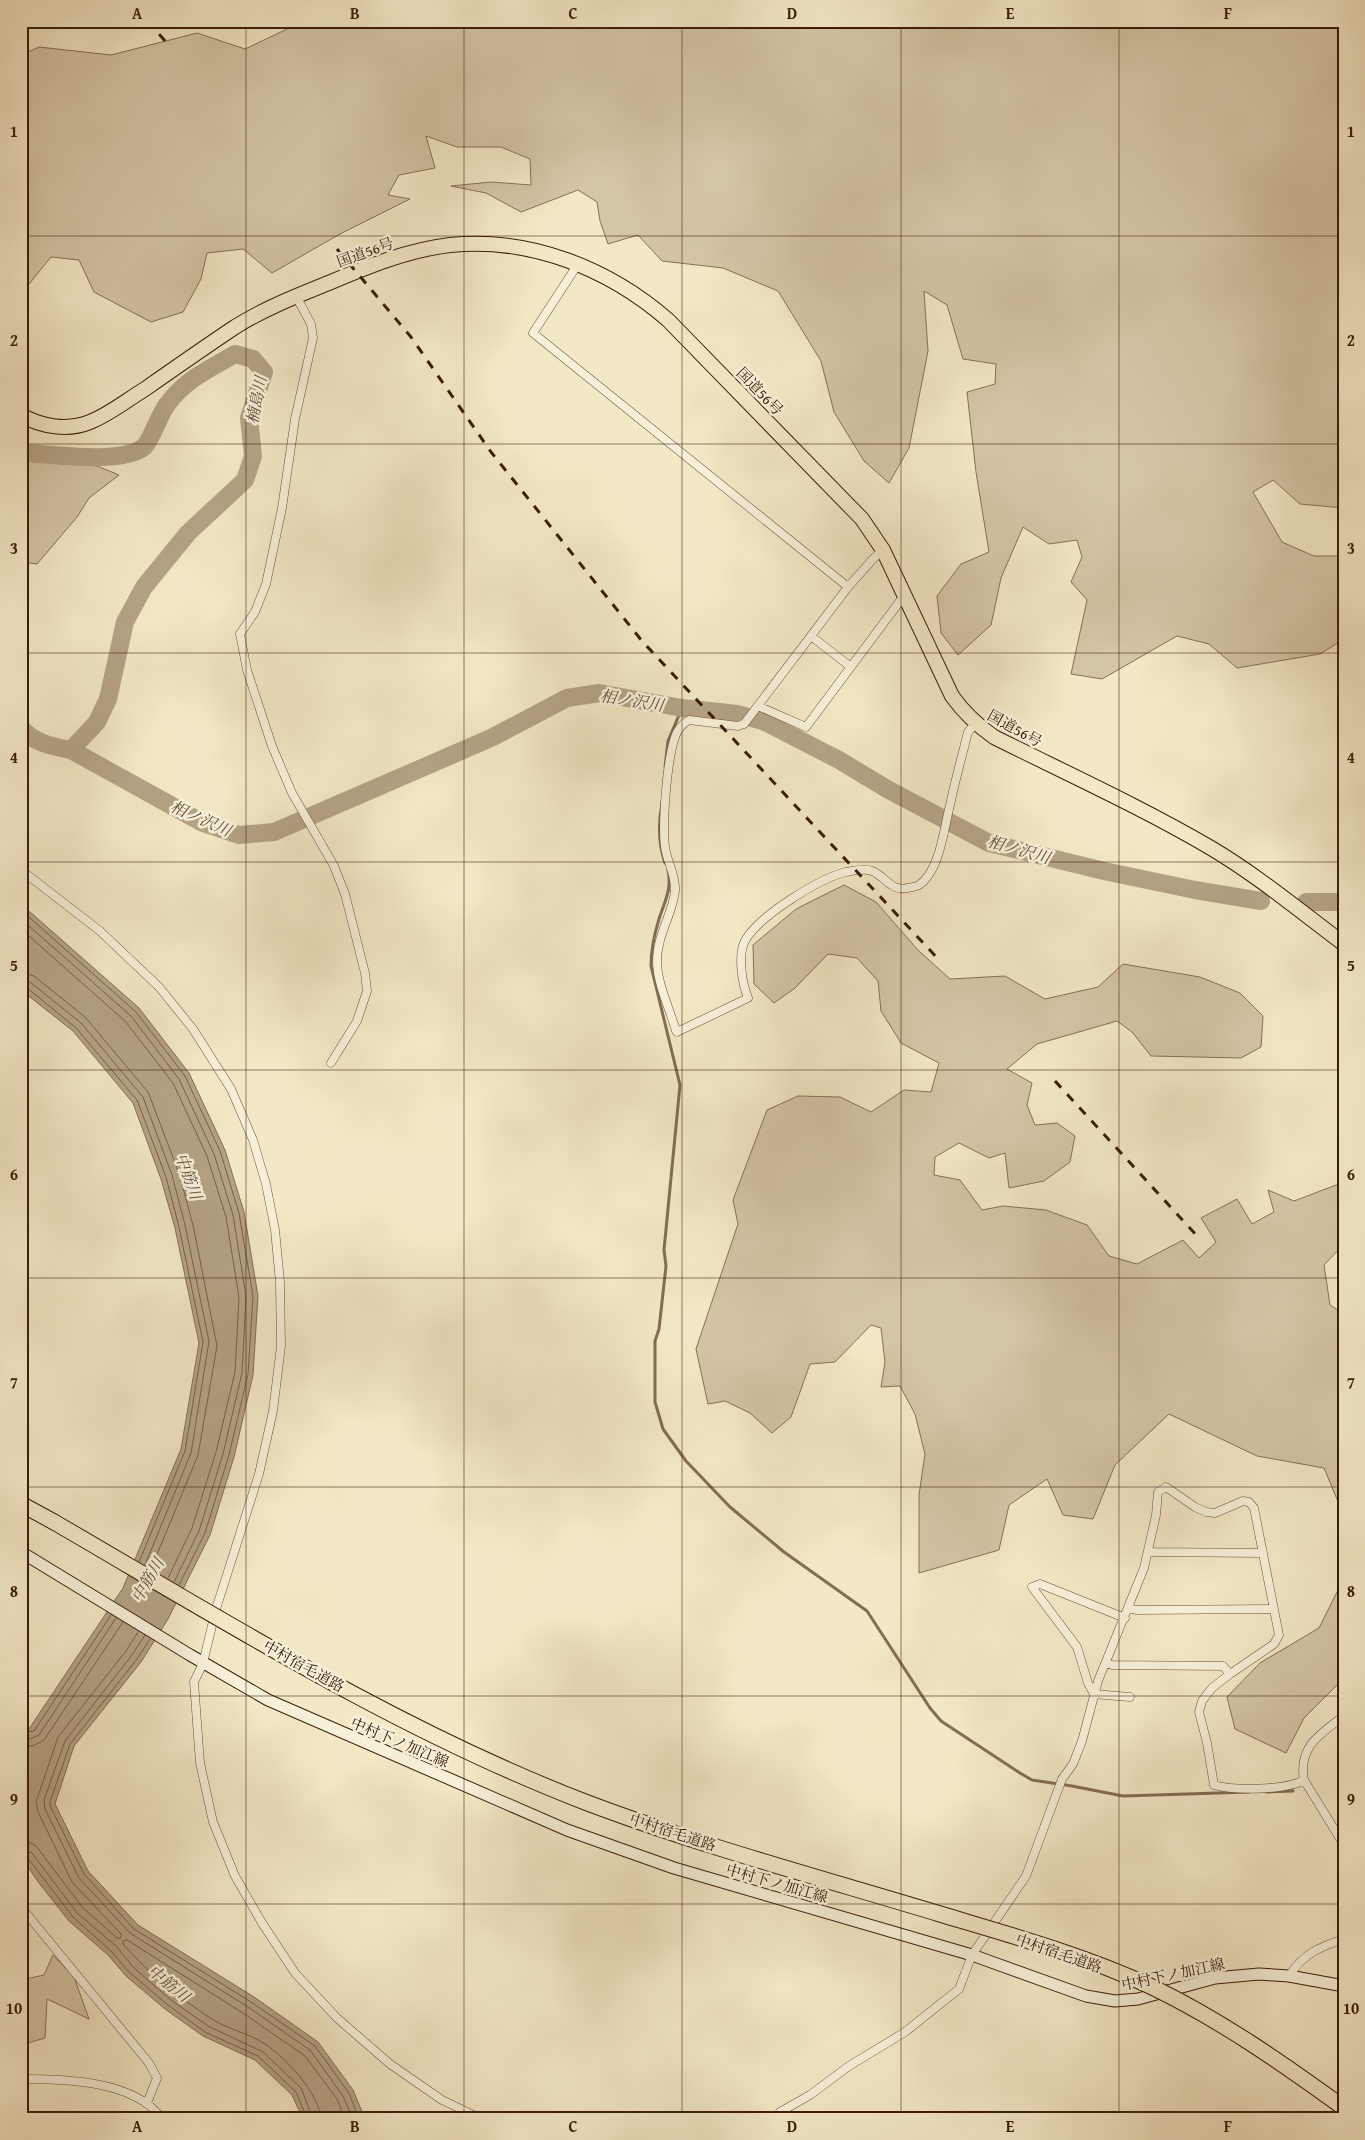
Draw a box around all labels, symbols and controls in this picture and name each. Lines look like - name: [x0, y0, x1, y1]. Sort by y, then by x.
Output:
- text: A: [132, 1, 143, 25]
- text: B: [350, 1, 360, 25]
- text: C: [568, 1, 578, 25]
- text: D: [787, 1, 797, 25]
- text: E: [1006, 1, 1015, 25]
- text: F: [1224, 1, 1232, 25]
- text: 1: [10, 119, 18, 143]
- text: 1: [1347, 119, 1355, 143]
- street label: 国道56号: [333, 232, 397, 272]
- text: 2: [10, 328, 18, 352]
- text: 2: [1347, 328, 1355, 352]
- street label: 国道56号: [732, 362, 788, 420]
- water label: 楠島川: [240, 372, 273, 426]
- text: 3: [10, 536, 18, 560]
- text: 3: [1347, 536, 1355, 560]
- water label: 相ノ沢川: [599, 683, 667, 717]
- street label: 国道56号: [984, 704, 1046, 752]
- text: 4: [10, 745, 18, 769]
- text: 4: [1347, 745, 1355, 769]
- water label: 相ノ沢川: [167, 794, 237, 843]
- water label: 相ノ沢川: [985, 829, 1055, 870]
- text: 5: [10, 953, 18, 977]
- text: 5: [1347, 953, 1355, 977]
- water label: 中筋川: [170, 1149, 209, 1205]
- text: 6: [10, 1162, 18, 1186]
- text: 6: [1347, 1162, 1355, 1186]
- text: 7: [10, 1370, 18, 1394]
- text: 7: [1347, 1370, 1355, 1394]
- water label: 中筋川: [125, 1551, 170, 1607]
- text: 8: [10, 1579, 18, 1603]
- text: 8: [1347, 1579, 1355, 1603]
- street label: 中村宿毛道路: [260, 1635, 348, 1697]
- street label: 中村下ノ加江線: [348, 1712, 452, 1772]
- text: 9: [10, 1787, 18, 1811]
- text: 9: [1347, 1787, 1355, 1811]
- street label: 中村宿毛道路: [627, 1808, 719, 1856]
- street label: 中村下ノ加江線: [724, 1858, 830, 1908]
- street label: 中村宿毛道路: [1013, 1928, 1105, 1978]
- street label: 中村下ノ加江線: [1119, 1953, 1227, 1995]
- water label: 中筋川: [143, 1959, 197, 2009]
- text: 10: [6, 1996, 22, 2020]
- text: 10: [1343, 1996, 1359, 2020]
- text: A: [132, 2114, 143, 2138]
- text: B: [350, 2114, 360, 2138]
- text: C: [568, 2114, 578, 2138]
- text: D: [787, 2114, 797, 2138]
- text: E: [1006, 2114, 1015, 2138]
- text: F: [1224, 2114, 1232, 2138]

